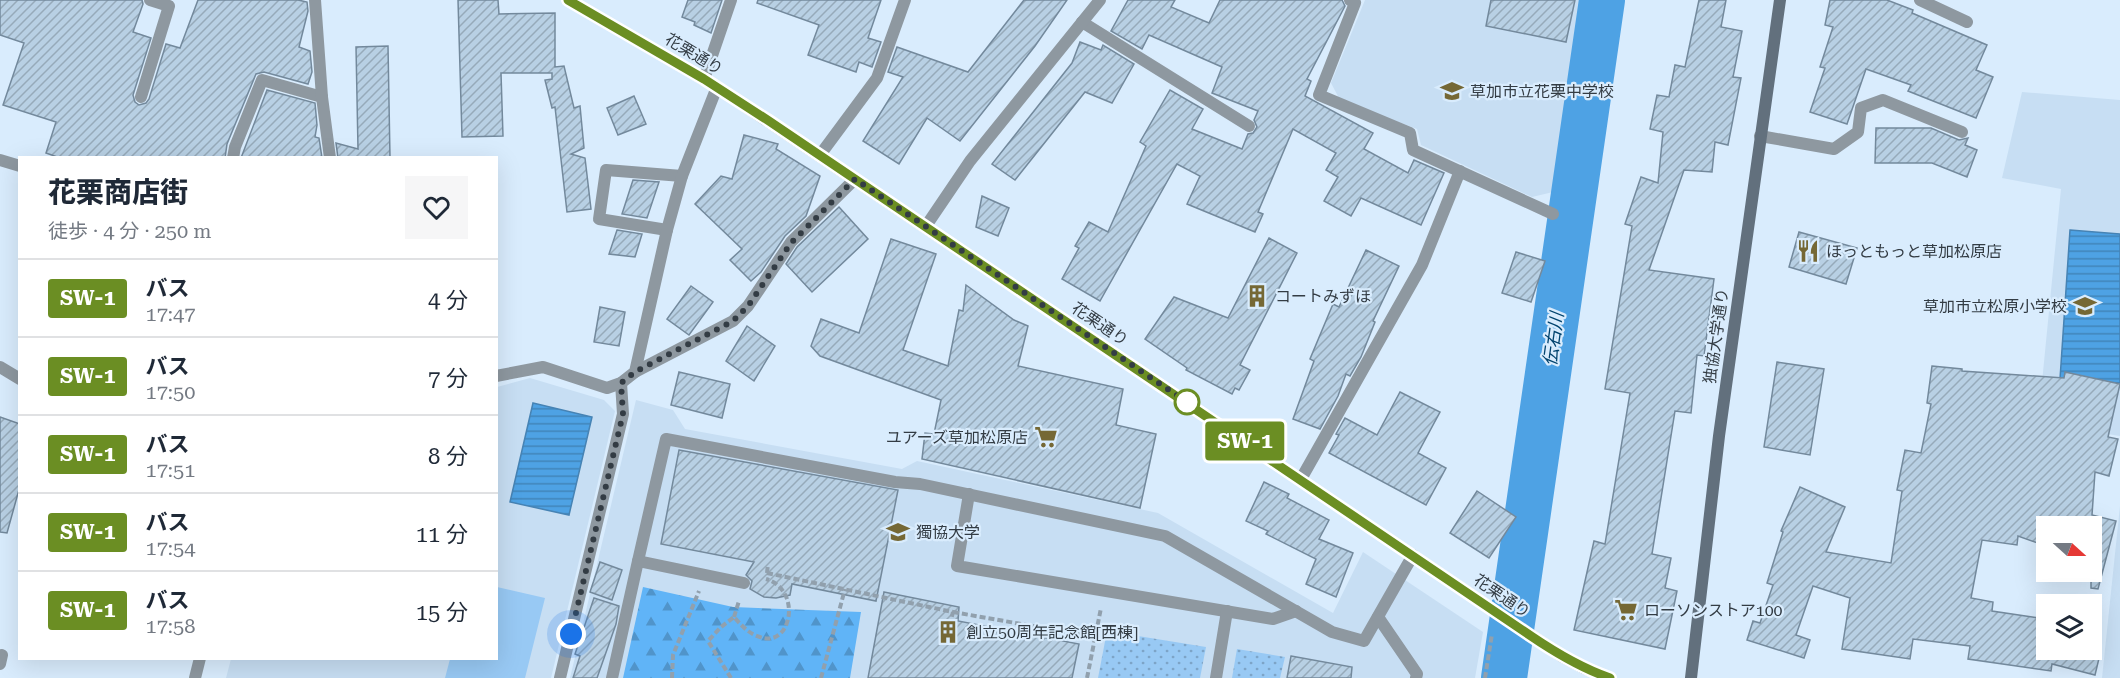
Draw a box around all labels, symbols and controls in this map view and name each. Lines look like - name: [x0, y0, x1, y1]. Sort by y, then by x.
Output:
- street label: 花栗通り: [662, 29, 726, 79]
- school or university icon: 草加市立花栗中学校: [1439, 78, 1465, 104]
- place label: 草加市立花栗中学校: [1470, 82, 1614, 101]
- text: 花栗商店街: [48, 176, 188, 209]
- button: heart: [405, 176, 468, 239]
- text: 徒歩 · 4 分 · 250 m: [48, 219, 212, 243]
- restaurant icon: ほっともっと草加松原店: [1795, 238, 1821, 264]
- place label: ほっともっと草加松原店: [1826, 242, 2002, 261]
- text: バス: [145, 276, 189, 301]
- building icon: コートみずほ: [1244, 283, 1270, 309]
- text: SW-1: [60, 286, 115, 310]
- place label: コートみずほ: [1275, 287, 1371, 306]
- street label: 独協大学通り: [1700, 287, 1732, 385]
- text: 4 分: [428, 288, 468, 313]
- school or university icon: 草加市立松原小学校: [2072, 293, 2098, 319]
- place label: 草加市立松原小学校: [1923, 297, 2067, 316]
- street label: 花栗通り: [1068, 298, 1132, 350]
- text: 17:47: [145, 302, 195, 326]
- water label: 伝右川: [1539, 309, 1567, 367]
- text: バス: [145, 354, 189, 379]
- text: SW-1: [60, 364, 115, 388]
- text: 7 分: [428, 366, 468, 391]
- text: 17:50: [145, 380, 195, 404]
- unlabelled marker: [1174, 389, 1200, 415]
- line badge: SW-1: [1203, 422, 1287, 460]
- supermarket icon: ユアーズ草加松原店: [1033, 424, 1059, 450]
- place label: ユアーズ草加松原店: [886, 428, 1028, 447]
- text: SW-1: [1217, 429, 1273, 453]
- text: バス: [145, 432, 189, 457]
- text: SW-1: [60, 442, 115, 466]
- text: 8 分: [428, 444, 468, 469]
- text: 17:51: [145, 458, 195, 482]
- text: バス: [145, 510, 189, 535]
- north arrow: [2036, 516, 2102, 582]
- map controls: [2036, 516, 2102, 660]
- school or university icon: 獨協大学: [885, 519, 911, 545]
- text: SW-1: [60, 520, 115, 544]
- text: 11 分: [416, 522, 468, 547]
- place label: 獨協大学: [916, 523, 980, 542]
- text: 17:54: [145, 536, 195, 560]
- street label: 花栗通り: [1470, 570, 1534, 622]
- text: バス: [145, 588, 189, 613]
- button: layers: [2036, 594, 2102, 660]
- supermarket icon: ローソンストア100: [1613, 597, 1639, 623]
- text: SW-1: [60, 598, 115, 622]
- text: 15 分: [416, 600, 468, 625]
- place label: ローソンストア100: [1644, 601, 1783, 620]
- text: 17:58: [145, 614, 195, 638]
- your location: [556, 619, 586, 649]
- building icon: 創立50周年記念館[西棟]: [935, 619, 961, 645]
- place label: 創立50周年記念館[西棟]: [966, 623, 1138, 642]

